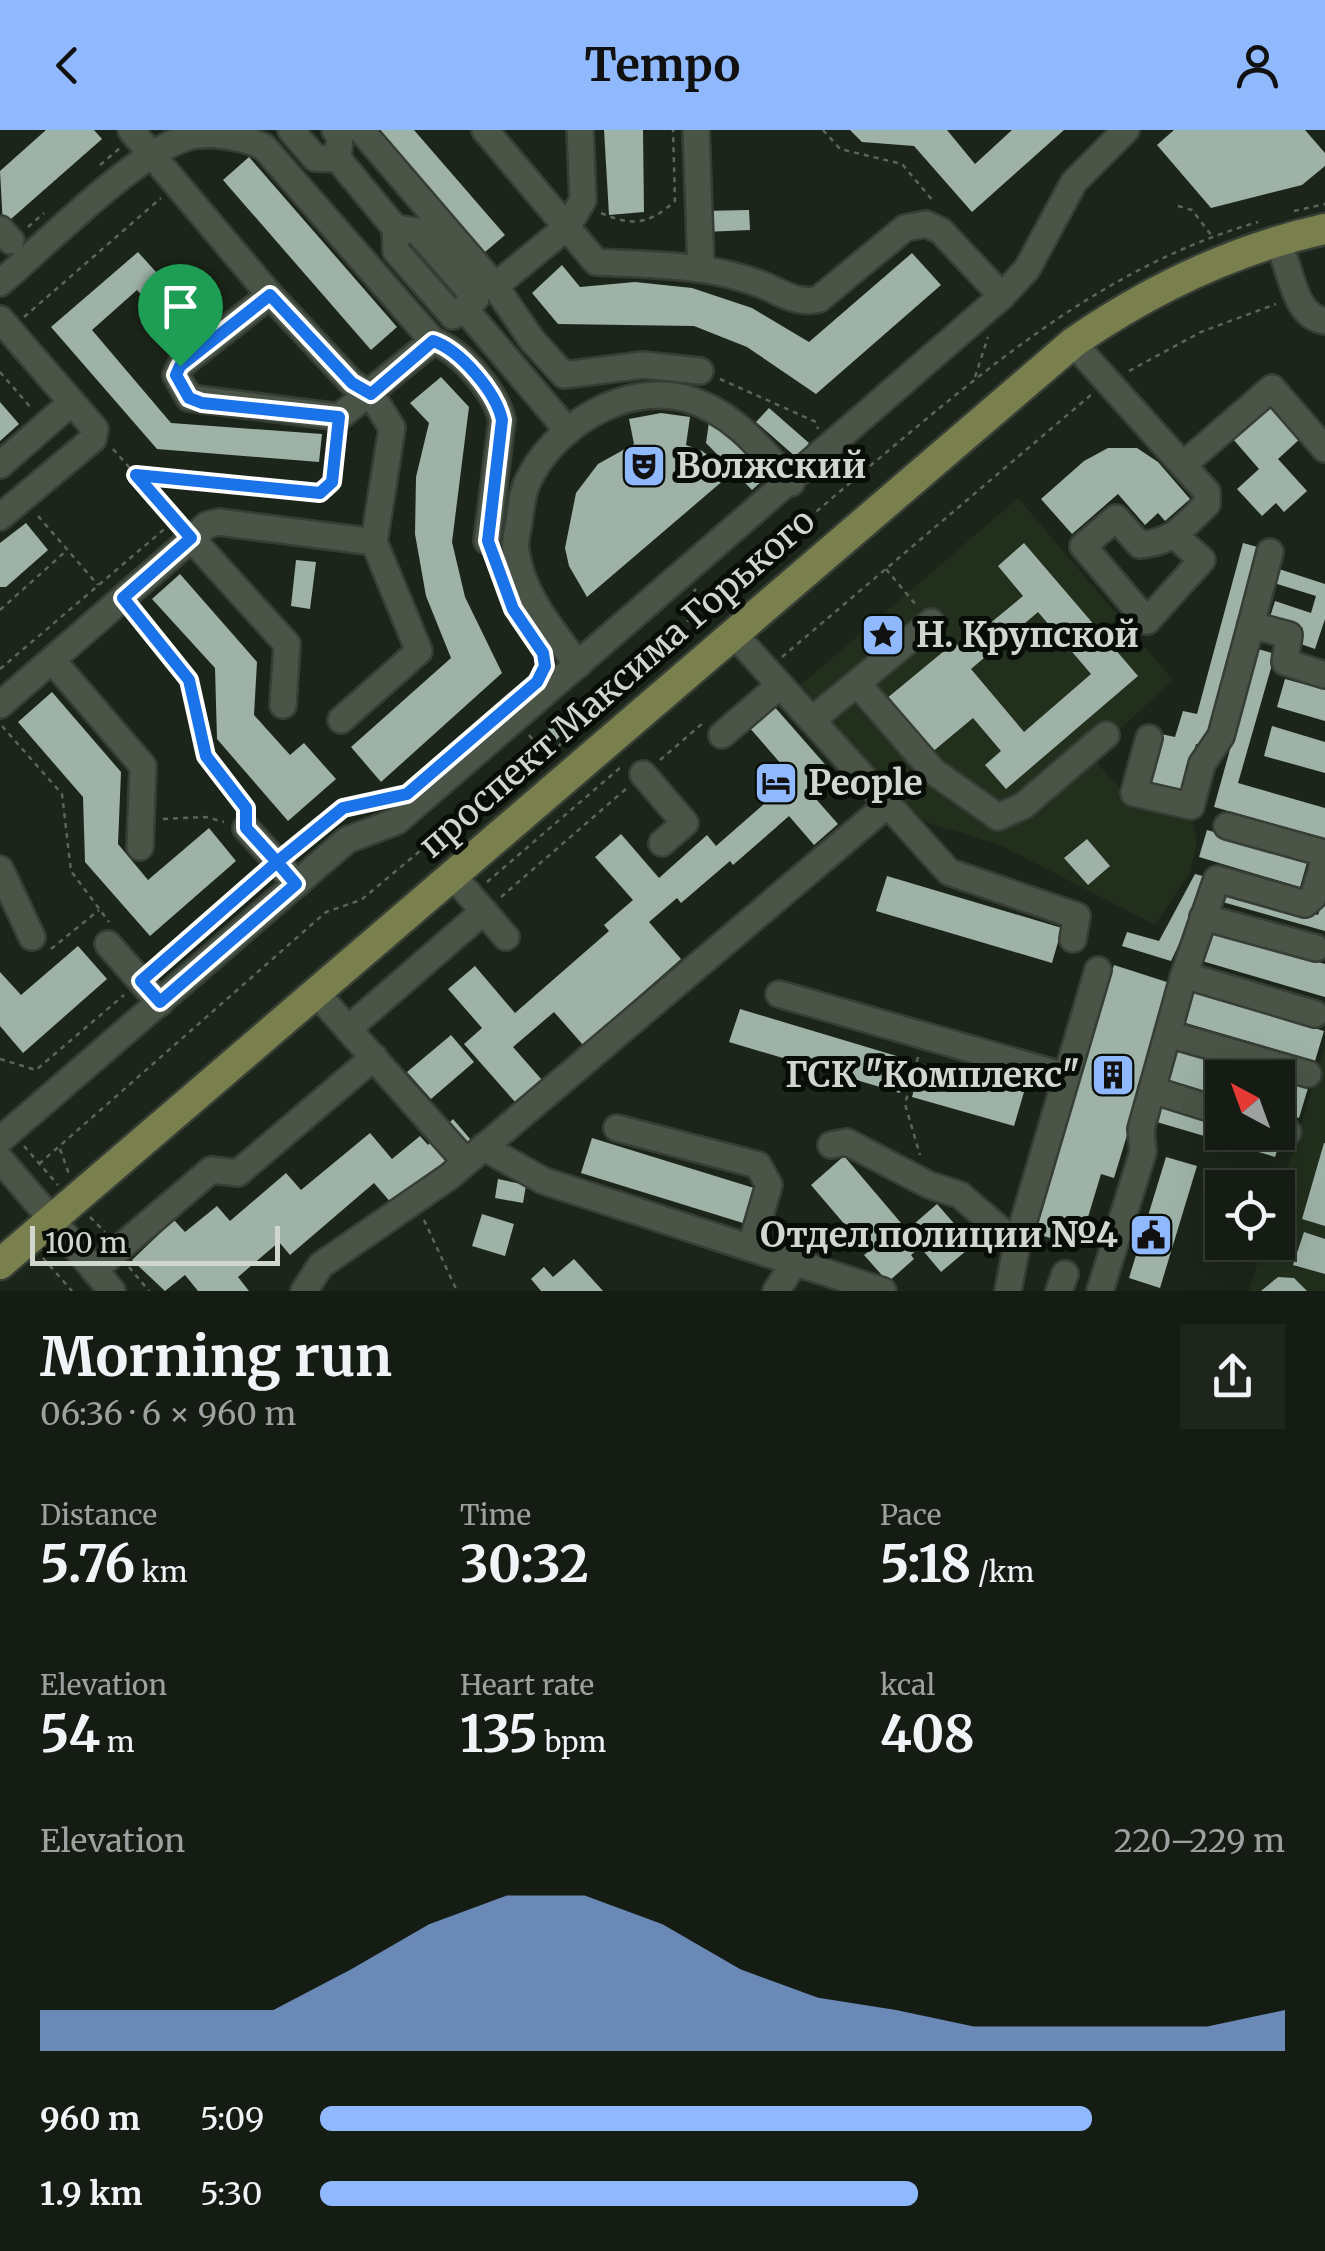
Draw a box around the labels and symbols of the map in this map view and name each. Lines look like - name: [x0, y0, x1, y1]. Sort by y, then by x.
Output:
- pin: [138, 264, 223, 367]
- theatre icon: Волжский: [621, 443, 667, 489]
- place label: Волжский: [676, 444, 866, 488]
- street label: проспект Максима Горького: [410, 499, 824, 867]
- place icon: Н. Крупской: [860, 612, 906, 658]
- place label: Н. Крупской: [916, 613, 1139, 657]
- hotel icon: People: [753, 760, 799, 806]
- place label: People: [808, 761, 923, 805]
- building icon: ГСК "Комплекс": [1090, 1052, 1136, 1098]
- place label: ГСК "Комплекс": [785, 1053, 1080, 1097]
- north arrow: [1205, 1060, 1295, 1150]
- public building icon: Отдел полиции №4: [1128, 1212, 1174, 1258]
- place label: Отдел полиции №4: [760, 1213, 1118, 1257]
- scale bar: [30, 1221, 280, 1266]

